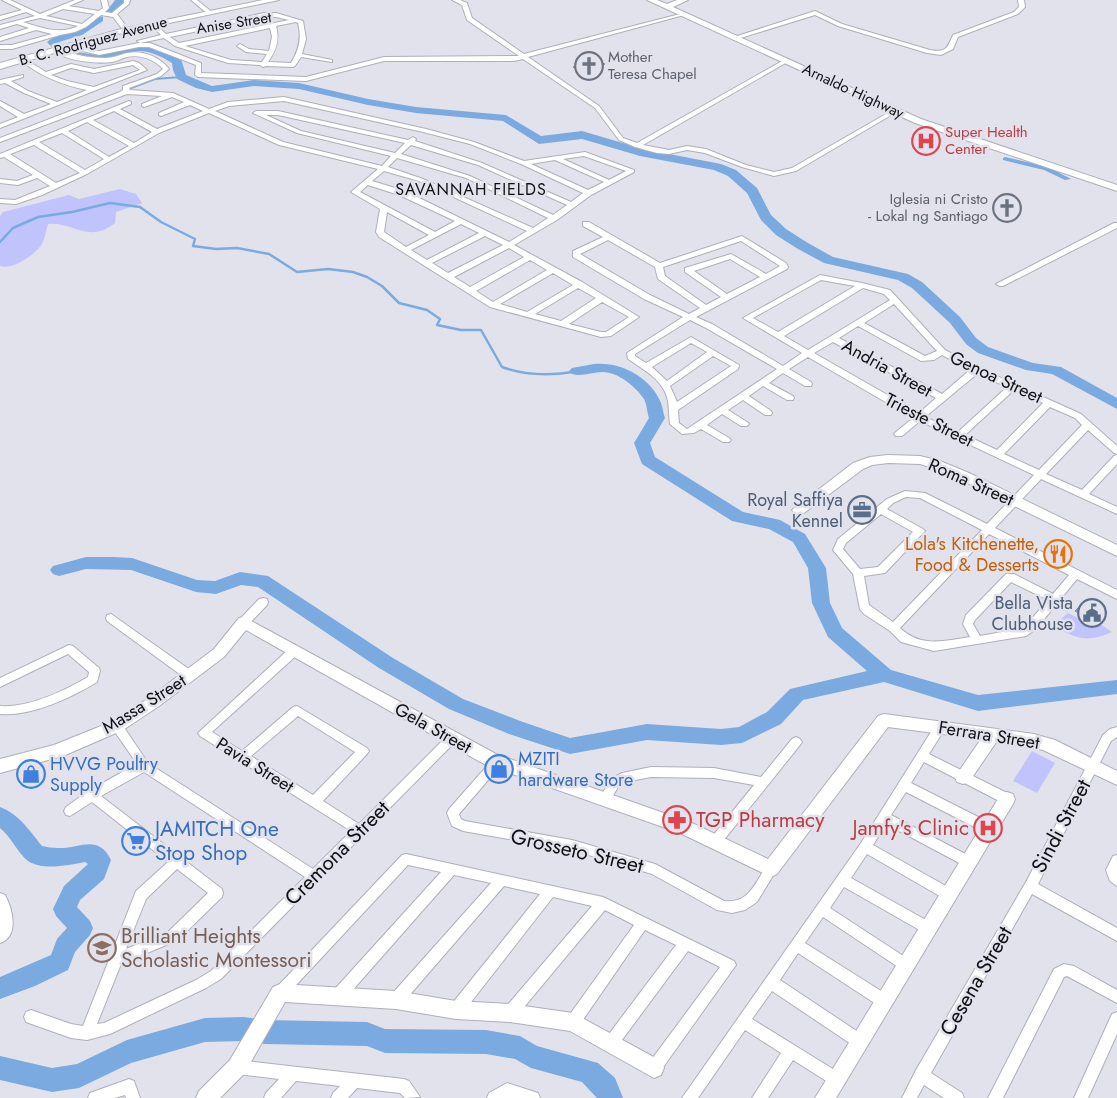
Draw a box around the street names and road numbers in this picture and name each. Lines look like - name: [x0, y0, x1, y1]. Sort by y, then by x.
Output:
- street label: Anise Street: [195, 6, 274, 40]
- street label: B. C. Rodriguez Avenue: [17, 11, 170, 71]
- street label: Arnaldo Highway: [799, 58, 908, 124]
- street label: Andria Street: [837, 333, 937, 404]
- street label: Genoa Street: [945, 344, 1047, 410]
- street label: Trieste Street: [880, 387, 978, 454]
- street label: Roma Street: [924, 452, 1018, 513]
- street label: Massa Street: [97, 668, 192, 740]
- street label: Gela Street: [390, 696, 477, 760]
- street label: Ferrara Street: [937, 714, 1042, 756]
- street label: Pavia Street: [211, 731, 300, 800]
- street label: Sindi Street: [1024, 774, 1098, 878]
- street label: Cremona Street: [278, 794, 396, 912]
- street label: Grosseto Street: [508, 821, 646, 881]
- street label: Cesena Street: [933, 921, 1019, 1041]

